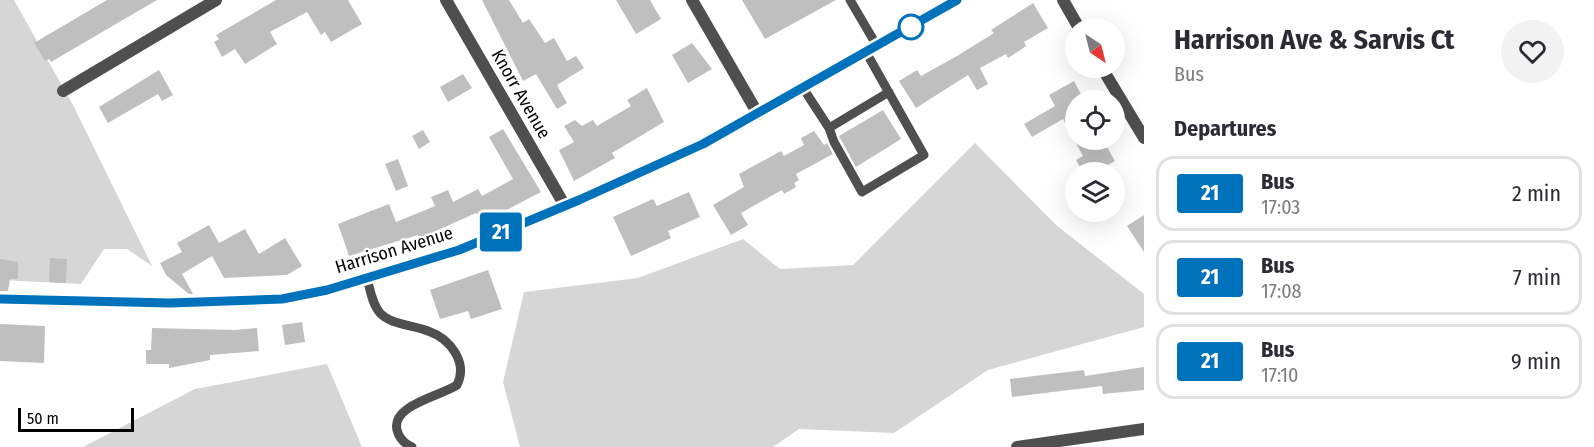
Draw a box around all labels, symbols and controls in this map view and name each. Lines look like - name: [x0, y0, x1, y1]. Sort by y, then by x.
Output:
- unlabelled marker: [898, 14, 924, 40]
- north arrow: [1065, 18, 1125, 78]
- map controls: [1065, 18, 1125, 222]
- button: heart: [1501, 20, 1564, 83]
- text: Harrison Ave & Sarvis Ct: [1174, 23, 1454, 56]
- street label: Knorr Avenue: [487, 45, 555, 143]
- text: Bus: [1174, 62, 1204, 86]
- button: locate: [1065, 90, 1125, 150]
- text: Departures: [1174, 115, 1276, 142]
- button: layers: [1065, 162, 1125, 222]
- text: Bus: [1261, 168, 1294, 195]
- text: 21: [1201, 180, 1219, 206]
- text: 2 min: [1512, 180, 1561, 207]
- text: 17:03: [1261, 195, 1300, 219]
- line badge: 21: [474, 212, 528, 252]
- text: 21: [492, 219, 510, 245]
- street label: Harrison Avenue: [333, 222, 456, 278]
- text: Bus: [1261, 252, 1294, 279]
- text: 21: [1201, 264, 1219, 290]
- text: 7 min: [1513, 264, 1561, 291]
- text: 17:08: [1261, 279, 1302, 303]
- text: Bus: [1261, 336, 1294, 363]
- text: 21: [1201, 348, 1219, 374]
- text: 9 min: [1511, 348, 1561, 375]
- text: 17:10: [1261, 363, 1299, 387]
- scale bar: [18, 405, 134, 432]
- text: 50 m: [27, 409, 59, 428]

